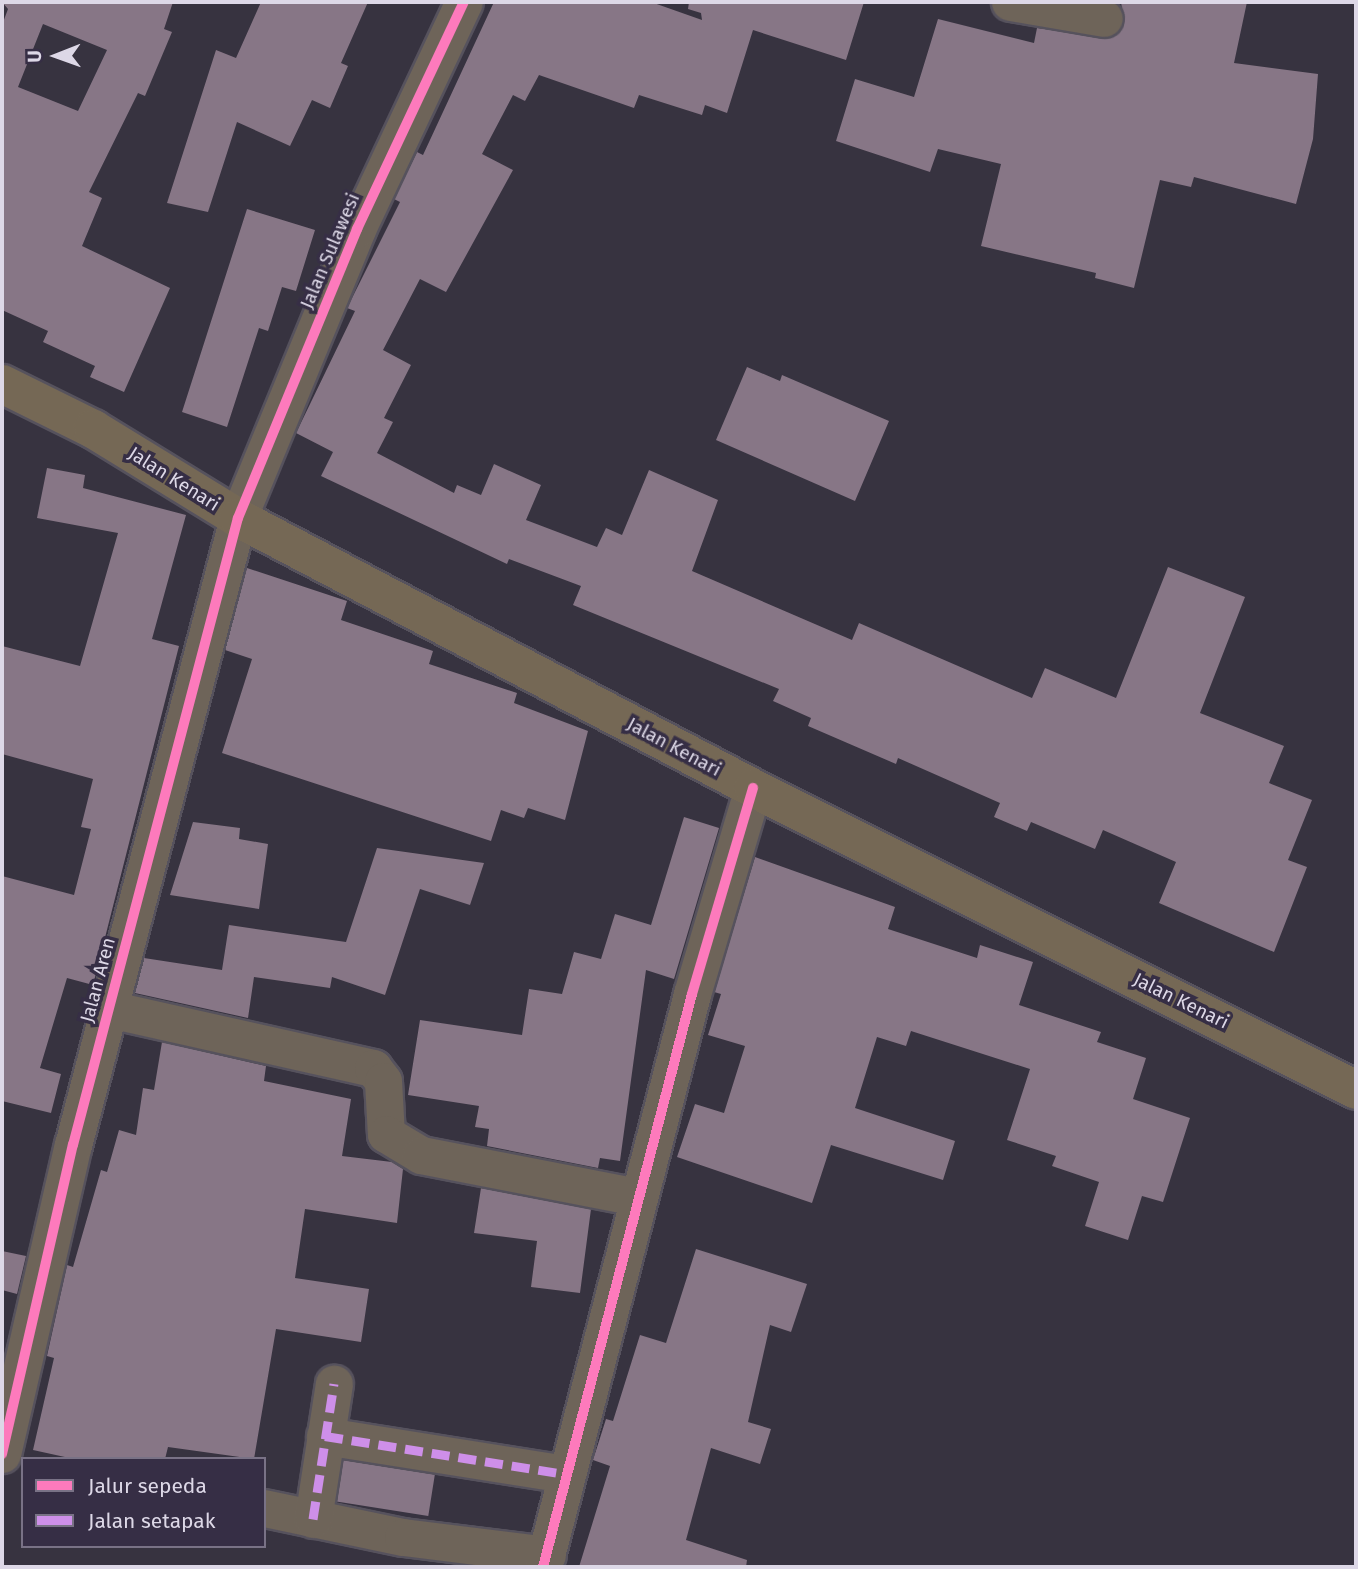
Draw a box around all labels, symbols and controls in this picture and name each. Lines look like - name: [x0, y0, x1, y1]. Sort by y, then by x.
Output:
- north arrow: [21, 21, 91, 91]
- text: U: [23, 50, 46, 63]
- street label: Jalan Sulawesi: [295, 190, 365, 312]
- street label: Jalan Kenari: [124, 442, 224, 516]
- street label: Jalan Kenari: [623, 713, 725, 781]
- street label: Jalan Aren: [76, 935, 120, 1025]
- street label: Jalan Kenari: [1130, 968, 1232, 1034]
- legend: [21, 1457, 266, 1548]
- text: Jalur sepeda: [88, 1473, 207, 1499]
- text: Jalan setapak: [88, 1508, 216, 1534]

